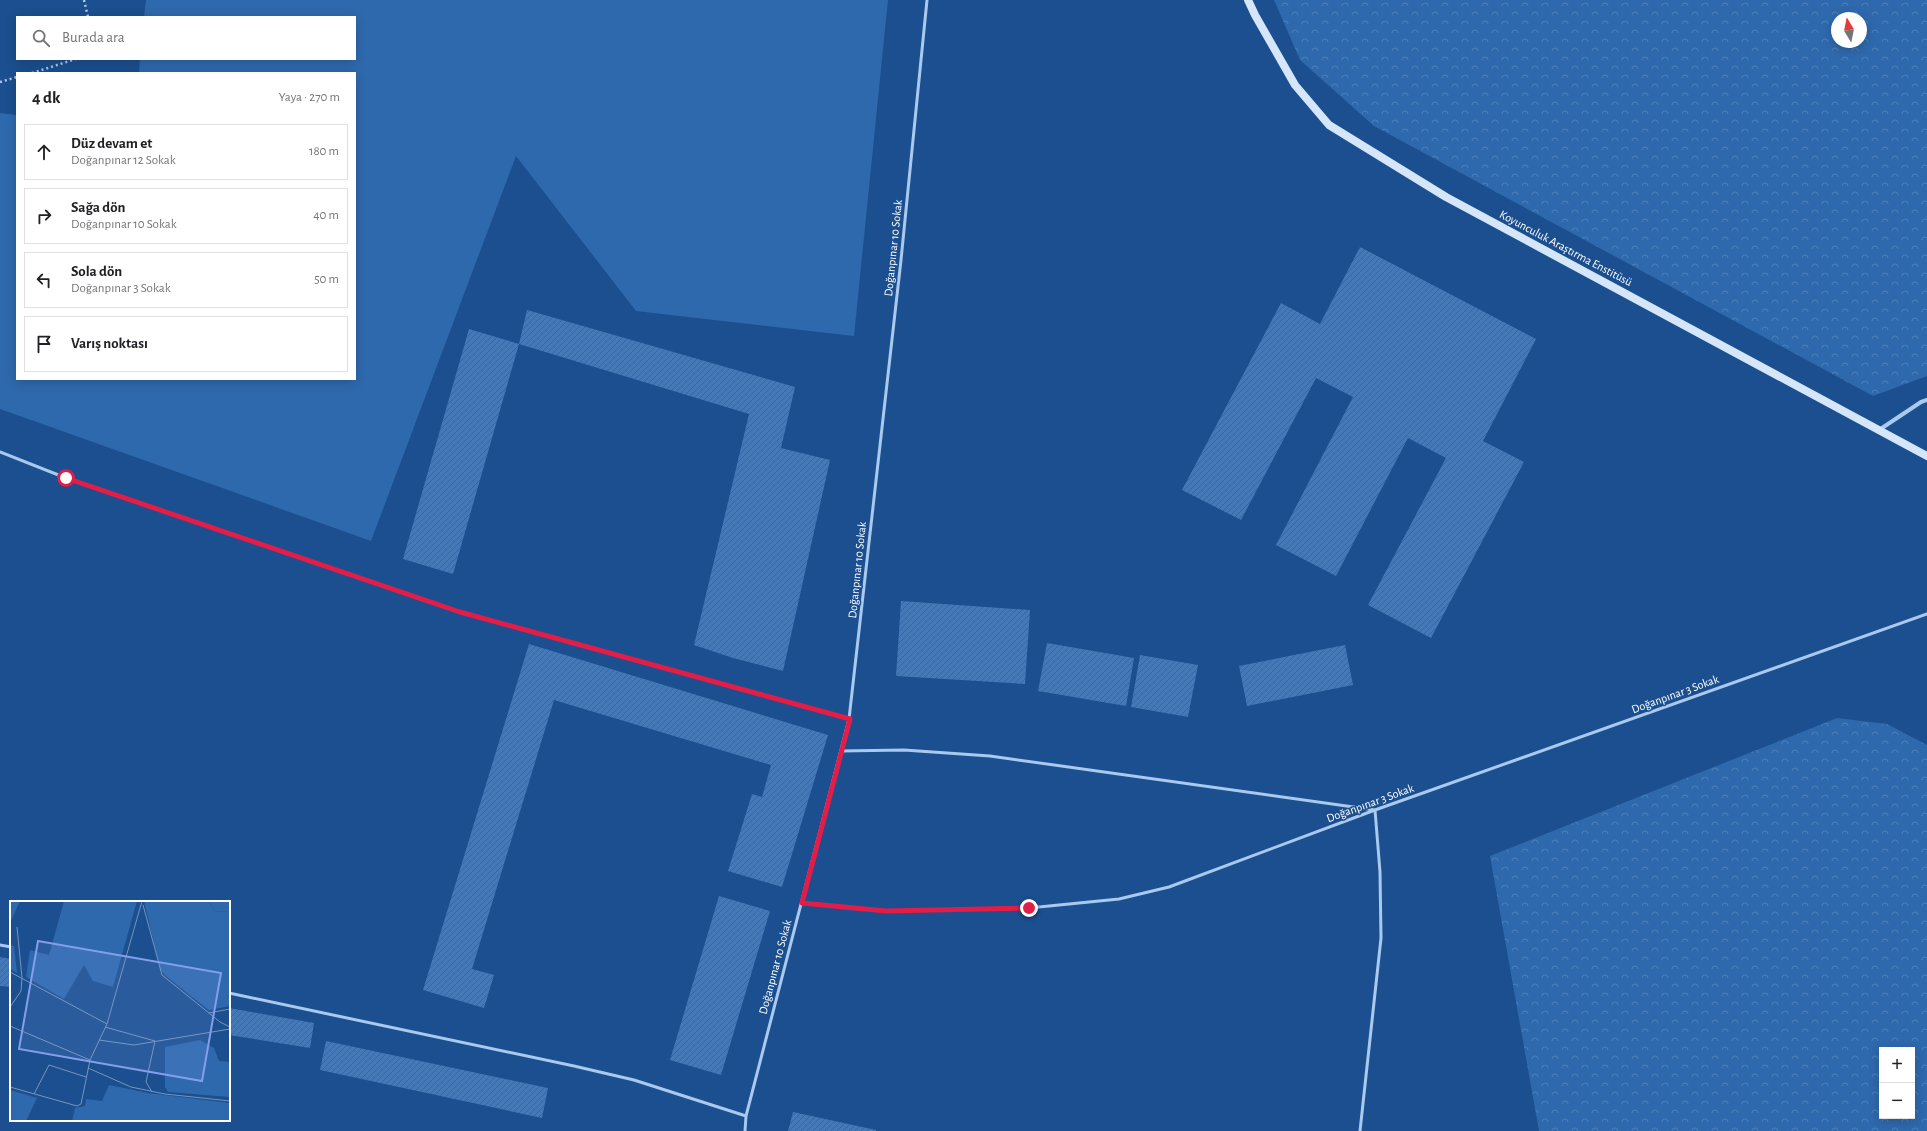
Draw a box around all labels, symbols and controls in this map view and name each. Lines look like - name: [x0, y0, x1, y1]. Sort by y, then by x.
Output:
- north arrow: [1831, 12, 1867, 48]
- search box: [16, 16, 356, 60]
- icon: search: [30, 27, 52, 49]
- text: Burada ara: [62, 30, 125, 45]
- text: 4 dk: [32, 89, 60, 106]
- text: Yaya · 270 m: [279, 91, 340, 104]
- text: Düz devam et: [71, 136, 152, 151]
- icon: ahead: [33, 141, 55, 163]
- text: 180 m: [309, 145, 339, 158]
- text: Doğanpınar 12 Sokak: [71, 154, 176, 167]
- street label: Doğanpınar 10 Sokak: [882, 198, 904, 297]
- text: Sağa dön: [71, 200, 125, 215]
- icon: right: [33, 205, 55, 227]
- street label: Koyunculuk Araştırma Enstitüsü: [1497, 208, 1634, 289]
- text: 40 m: [313, 209, 339, 222]
- text: Doğanpınar 10 Sokak: [71, 218, 177, 231]
- text: Sola dön: [71, 264, 122, 279]
- icon: left: [33, 269, 55, 291]
- text: 50 m: [314, 273, 339, 286]
- text: Doğanpınar 3 Sokak: [71, 282, 171, 295]
- icon: arrive: [33, 333, 55, 355]
- text: Varış noktası: [71, 336, 148, 351]
- route start: [57, 469, 75, 487]
- street label: Doğanpınar 10 Sokak: [846, 520, 868, 619]
- street label: Doğanpınar 3 Sokak: [1630, 672, 1721, 715]
- street label: Doğanpınar 3 Sokak: [1325, 781, 1416, 824]
- route end: [1020, 899, 1038, 917]
- inset map: [10, 901, 230, 1121]
- street label: Doğanpınar 10 Sokak: [757, 918, 794, 1016]
- map controls: [1879, 1047, 1915, 1119]
- button: +: [1879, 1047, 1915, 1083]
- button: −: [1879, 1083, 1915, 1119]

